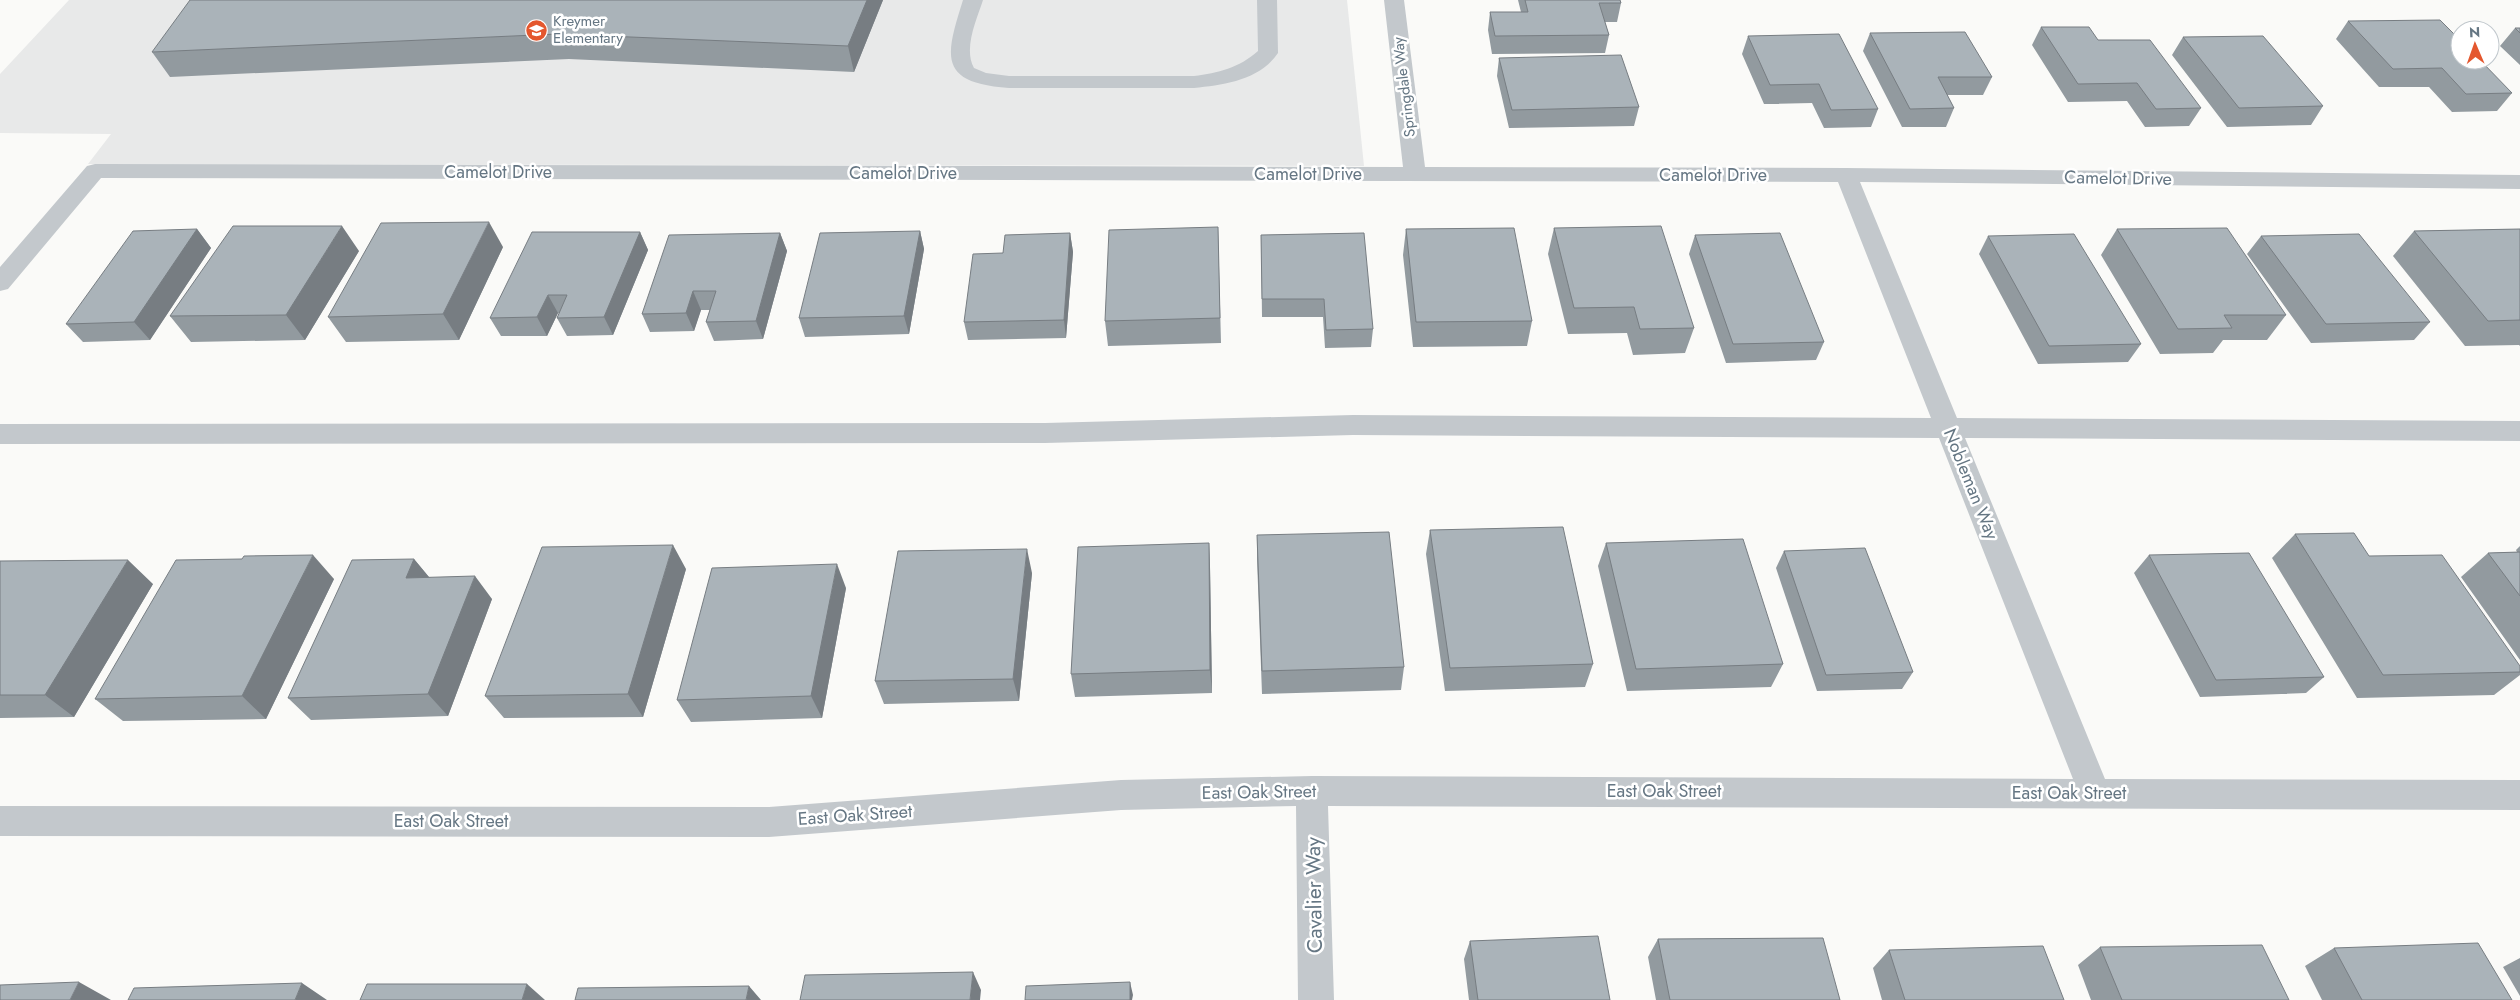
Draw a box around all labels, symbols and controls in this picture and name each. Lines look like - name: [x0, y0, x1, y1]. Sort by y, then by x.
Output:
- place label: Kreymer Elementary: [553, 10, 623, 49]
- school or university icon: Kreymer Elementary: [525, 18, 549, 42]
- north arrow: [2450, 20, 2500, 70]
- text: N: [2469, 22, 2480, 42]
- street label: Springdale Way: [1387, 35, 1421, 138]
- street label: Camelot Drive: [444, 159, 552, 185]
- street label: Camelot Drive: [849, 160, 957, 186]
- street label: Camelot Drive: [1254, 161, 1362, 187]
- street label: Camelot Drive: [1659, 162, 1767, 188]
- street label: Camelot Drive: [2064, 164, 2172, 192]
- street label: Nobleman Way: [1937, 425, 2005, 543]
- street label: East Oak Street: [1201, 778, 1317, 806]
- street label: East Oak Street: [1607, 778, 1722, 804]
- street label: East Oak Street: [2012, 780, 2127, 806]
- street label: East Oak Street: [797, 798, 914, 832]
- street label: East Oak Street: [394, 808, 509, 834]
- street label: Cavalier Way: [1298, 836, 1330, 953]

